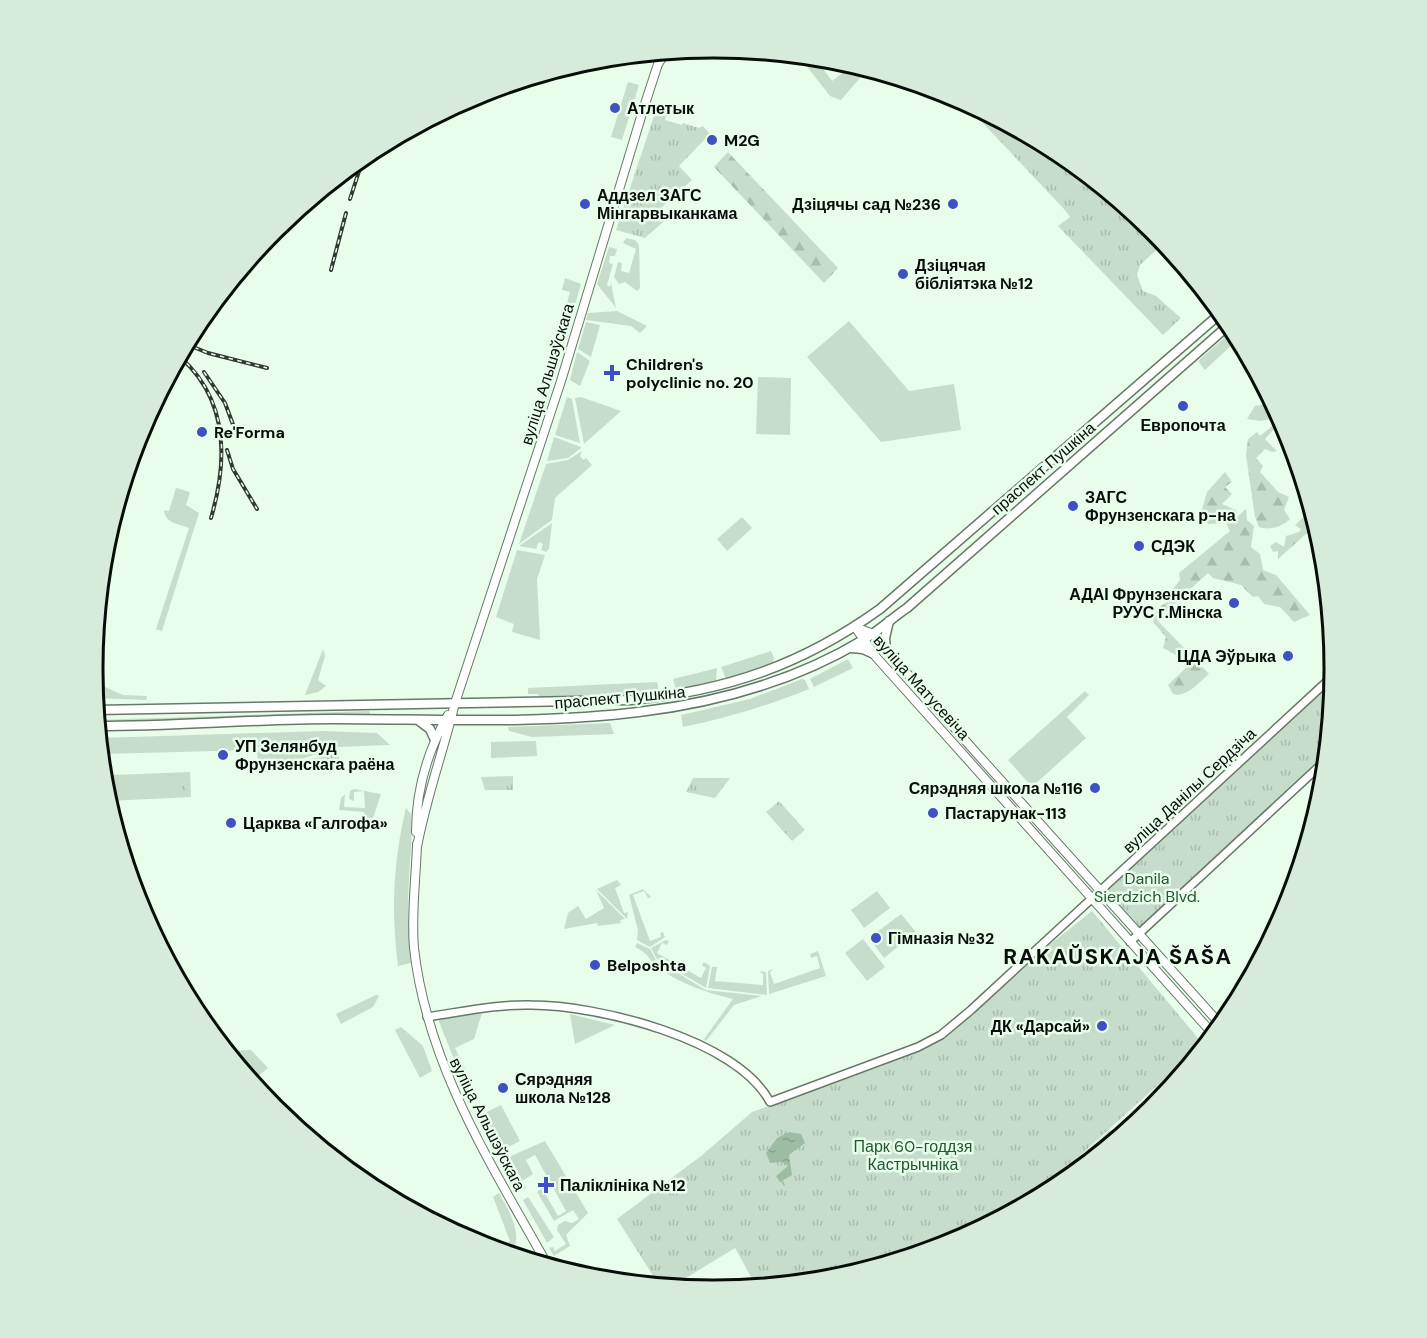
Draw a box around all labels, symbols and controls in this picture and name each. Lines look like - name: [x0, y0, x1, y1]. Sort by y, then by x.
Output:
- place label: Атлетык: [627, 98, 695, 119]
- marker: Атлетык: [608, 101, 622, 115]
- place label: M2G: [724, 130, 760, 151]
- marker: M2G: [705, 133, 719, 147]
- place label: Аддзел ЗАГС Мінгарвыканкама: [597, 185, 737, 224]
- place label: Дзіцячы сад №236: [792, 194, 941, 215]
- marker: Аддзел ЗАГС Мінгарвыканкама: [578, 197, 592, 211]
- marker: Дзіцячы сад №236: [946, 197, 960, 211]
- place label: Дзіцячая бібліятэка №12: [915, 255, 1033, 294]
- marker: Дзіцячая бібліятэка №12: [896, 267, 910, 281]
- street label: вуліца Альшэўскага: [516, 301, 579, 447]
- place label: Children's polyclinic no. 20: [626, 354, 753, 393]
- marker: Children's polyclinic no. 20: [603, 364, 621, 382]
- marker: Европочта: [1176, 399, 1190, 413]
- place label: Европочта: [1140, 415, 1226, 436]
- street label: праспект Пушкіна: [987, 417, 1100, 519]
- place label: Re'Forma: [214, 422, 285, 443]
- marker: Re'Forma: [195, 425, 209, 439]
- place label: ЗАГС Фрунзенскага р-на: [1085, 487, 1236, 526]
- marker: ЗАГС Фрунзенскага р-на: [1066, 499, 1080, 513]
- place label: СДЭК: [1151, 536, 1195, 557]
- marker: СДЭК: [1132, 539, 1146, 553]
- place label: АДАІ Фрунзенскага РУУС г.Мінска: [1069, 584, 1222, 623]
- marker: АДАІ Фрунзенскага РУУС г.Мінска: [1227, 596, 1241, 610]
- street label: вуліца Матусевіча: [869, 630, 975, 744]
- place label: ЦДА Эўрыка: [1177, 646, 1276, 667]
- marker: ЦДА Эўрыка: [1281, 649, 1295, 663]
- street label: праспект Пушкіна: [554, 681, 687, 714]
- street label: вуліца Данілы Сердзіча: [1118, 723, 1260, 858]
- place label: УП Зелянбуд Фрунзенскага раёна: [235, 736, 394, 775]
- marker: УП Зелянбуд Фрунзенскага раёна: [216, 748, 230, 762]
- place label: Сярэдняя школа №116: [909, 778, 1083, 799]
- marker: Сярэдняя школа №116: [1088, 781, 1102, 795]
- place label: Пастарунак-113: [945, 803, 1067, 824]
- marker: Пастарунак-113: [926, 806, 940, 820]
- place label: Царква «Галгофа»: [243, 813, 388, 834]
- marker: Царква «Галгофа»: [224, 816, 238, 830]
- park label: Danila Sierdzich Blvd.: [1094, 868, 1200, 907]
- place label: Гімназія №32: [888, 928, 994, 949]
- marker: Гімназія №32: [869, 931, 883, 945]
- district label: RAKAŬSKAJA ŠAŠA: [1003, 942, 1233, 971]
- place label: Belposhta: [607, 955, 686, 976]
- marker: Belposhta: [588, 958, 602, 972]
- place label: ДК «Дарсай»: [991, 1016, 1090, 1037]
- marker: ДК «Дарсай»: [1095, 1019, 1109, 1033]
- street label: вуліца Альшэўскага: [445, 1054, 530, 1195]
- place label: Сярэдняя школа №128: [515, 1069, 611, 1108]
- marker: Сярэдняя школа №128: [496, 1081, 510, 1095]
- park label: Парк 60-годдзя Кастрычніка: [854, 1136, 972, 1175]
- place label: Паліклініка №12: [560, 1175, 686, 1196]
- marker: Паліклініка №12: [537, 1176, 555, 1194]

